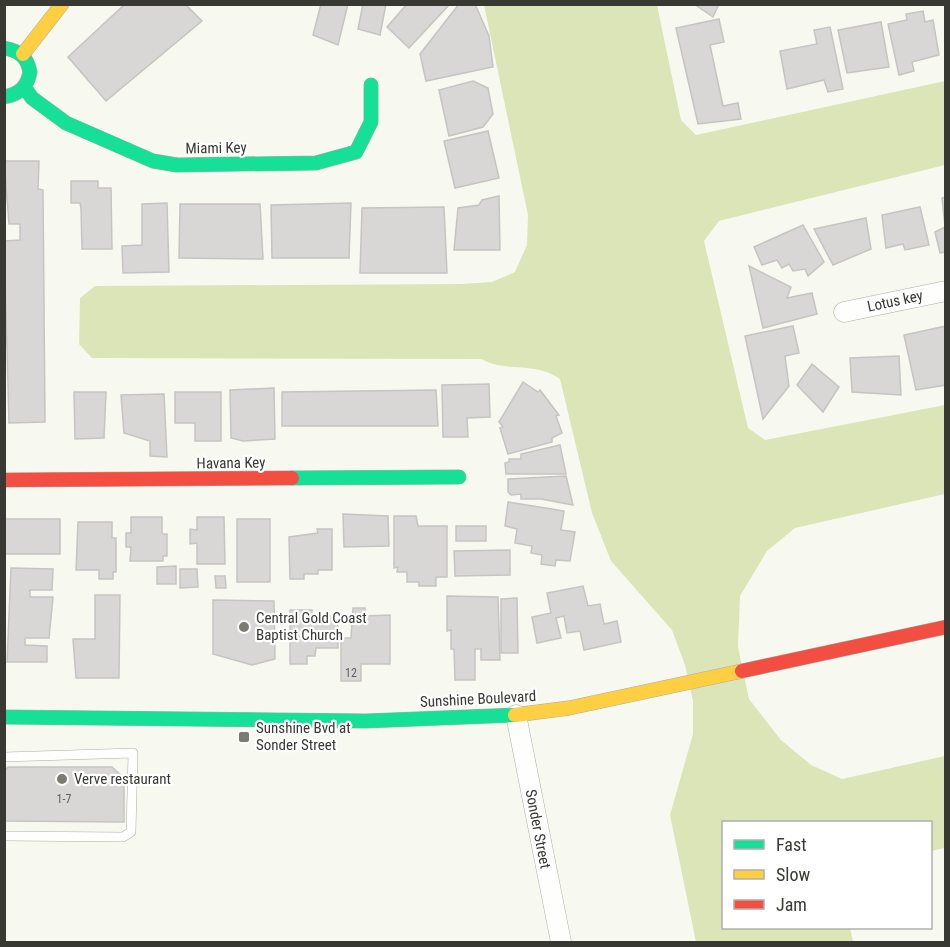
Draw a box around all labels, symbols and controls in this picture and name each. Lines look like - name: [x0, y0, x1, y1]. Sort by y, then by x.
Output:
- street label: Miami Key: [185, 138, 247, 158]
- street label: Lotus key: [866, 286, 924, 316]
- street label: Havana Key: [196, 453, 266, 473]
- place label: Central Gold Coast Baptist Church: [256, 609, 367, 644]
- marker: Central Gold Coast Baptist Church: [237, 620, 251, 634]
- house number: 12: [345, 666, 357, 680]
- street label: Sunshine Boulevard: [419, 687, 537, 711]
- place label: Sunshine Bvd at Sonder Street: [256, 719, 351, 754]
- marker: Sunshine Bvd at Sonder Street: [237, 730, 251, 744]
- place label: Verve restaurant: [74, 770, 171, 788]
- marker: Verve restaurant: [55, 772, 69, 786]
- street label: Sonder Street: [522, 788, 554, 870]
- house number: 1-7: [57, 792, 71, 806]
- legend: [722, 821, 932, 929]
- text: Fast: [776, 834, 807, 855]
- text: Slow: [776, 864, 811, 885]
- text: Jam: [776, 894, 807, 915]

